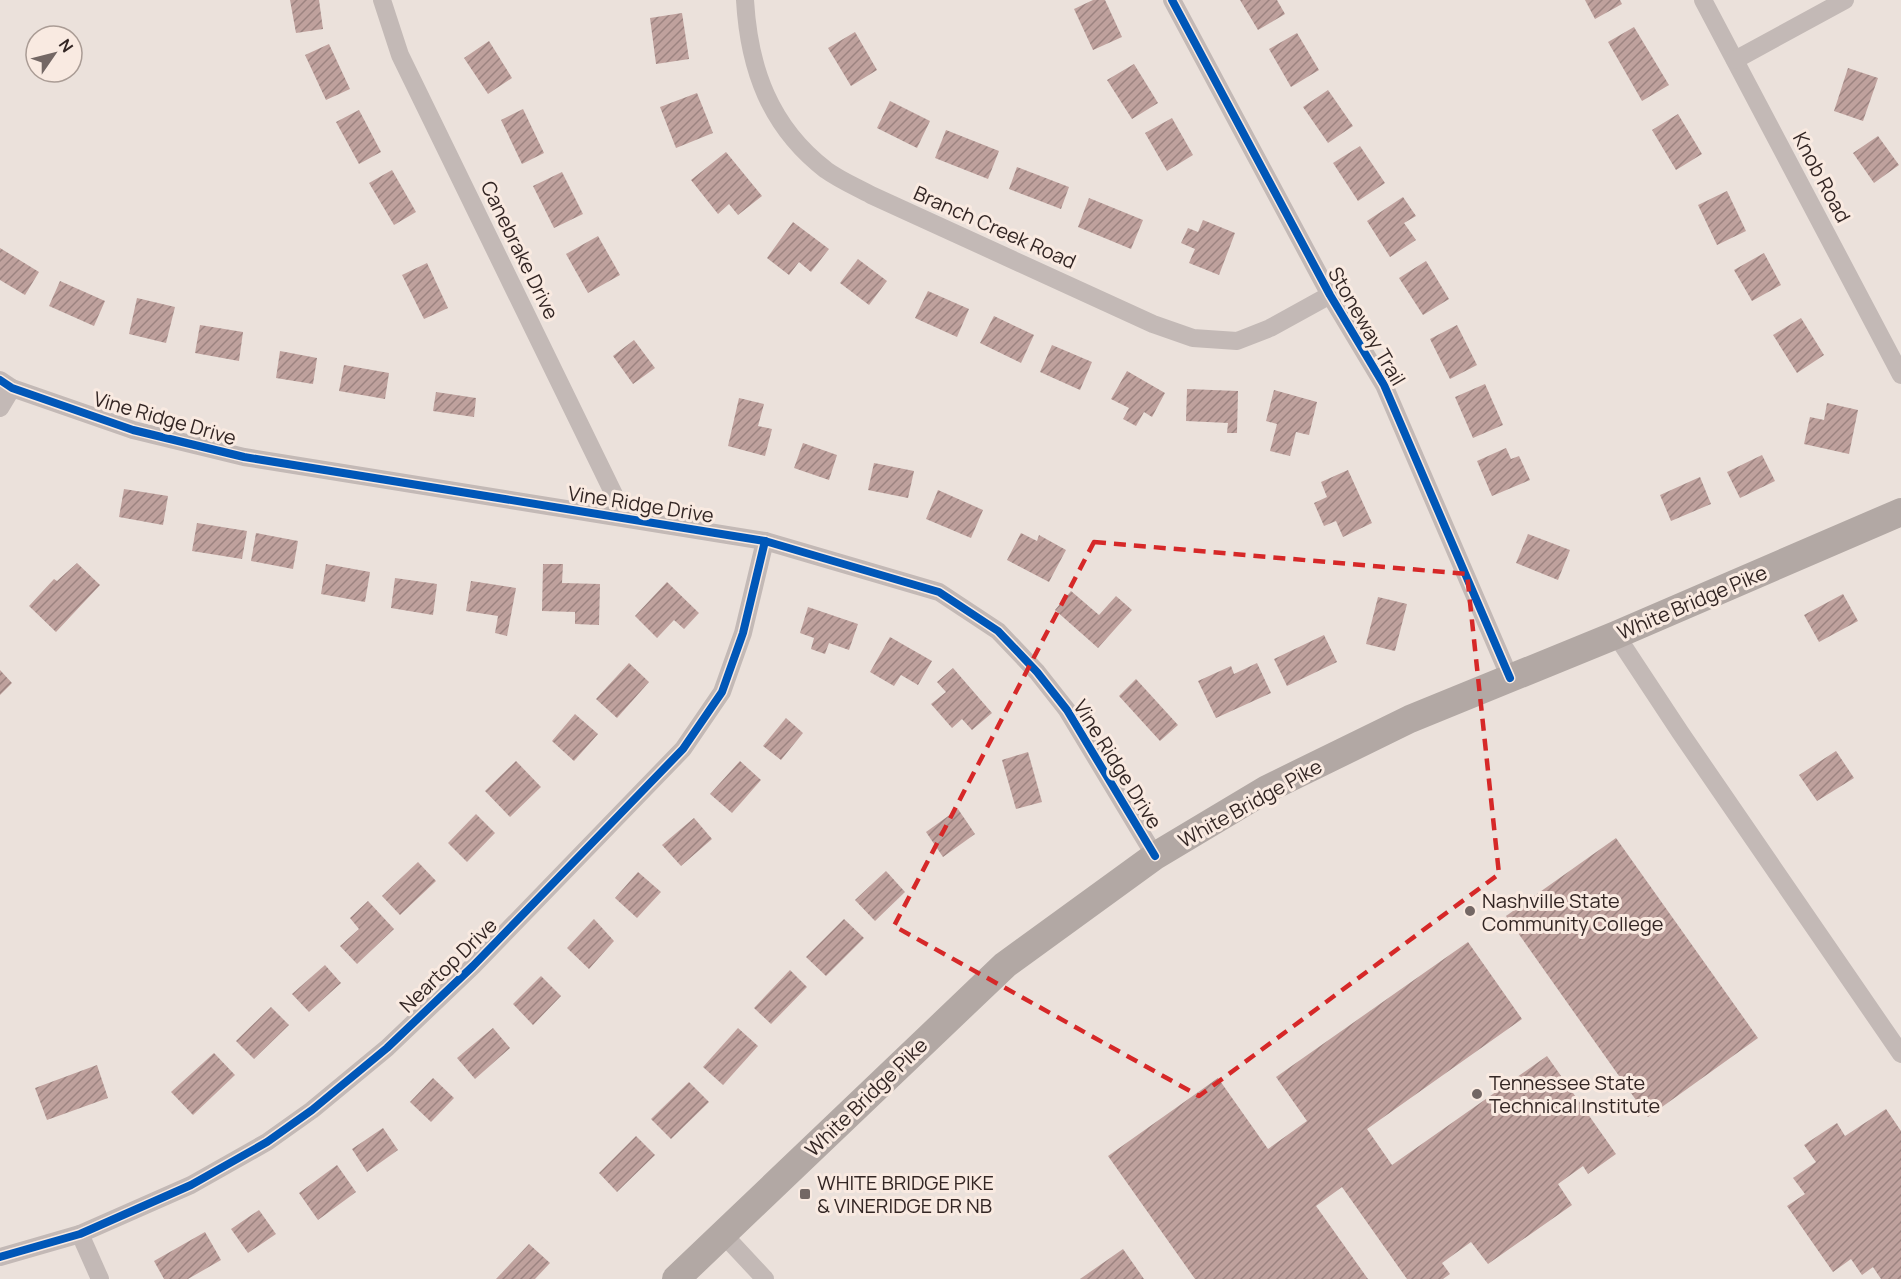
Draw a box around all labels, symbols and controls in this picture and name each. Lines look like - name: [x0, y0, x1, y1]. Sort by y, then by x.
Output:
- north arrow: [24, 24, 84, 84]
- text: N: [54, 34, 79, 56]
- street label: Knob Road: [1787, 127, 1857, 227]
- street label: Canebrake Drive: [475, 176, 565, 324]
- street label: Branch Creek Road: [910, 179, 1080, 275]
- street label: Stoneway Trail: [1322, 262, 1412, 390]
- street label: Vine Ridge Drive: [90, 385, 240, 451]
- street label: Vine Ridge Drive: [566, 479, 716, 529]
- street label: White Bridge Pike: [1613, 558, 1771, 646]
- street label: Vine Ridge Drive: [1068, 694, 1168, 834]
- street label: White Bridge Pike: [1173, 752, 1327, 854]
- place label: Nashville State Community College: [1482, 887, 1663, 937]
- marker: Nashville State Community College: [1463, 904, 1477, 918]
- street label: Neartop Drive: [393, 912, 503, 1018]
- street label: White Bridge Pike: [799, 1032, 933, 1162]
- place label: Tennessee State Technical Institute: [1489, 1069, 1660, 1119]
- marker: Tennessee State Technical Institute: [1470, 1087, 1484, 1101]
- place label: WHITE BRIDGE PIKE & VINERIDGE DR NB: [817, 1169, 994, 1219]
- marker: WHITE BRIDGE PIKE & VINERIDGE DR NB: [798, 1187, 812, 1201]

